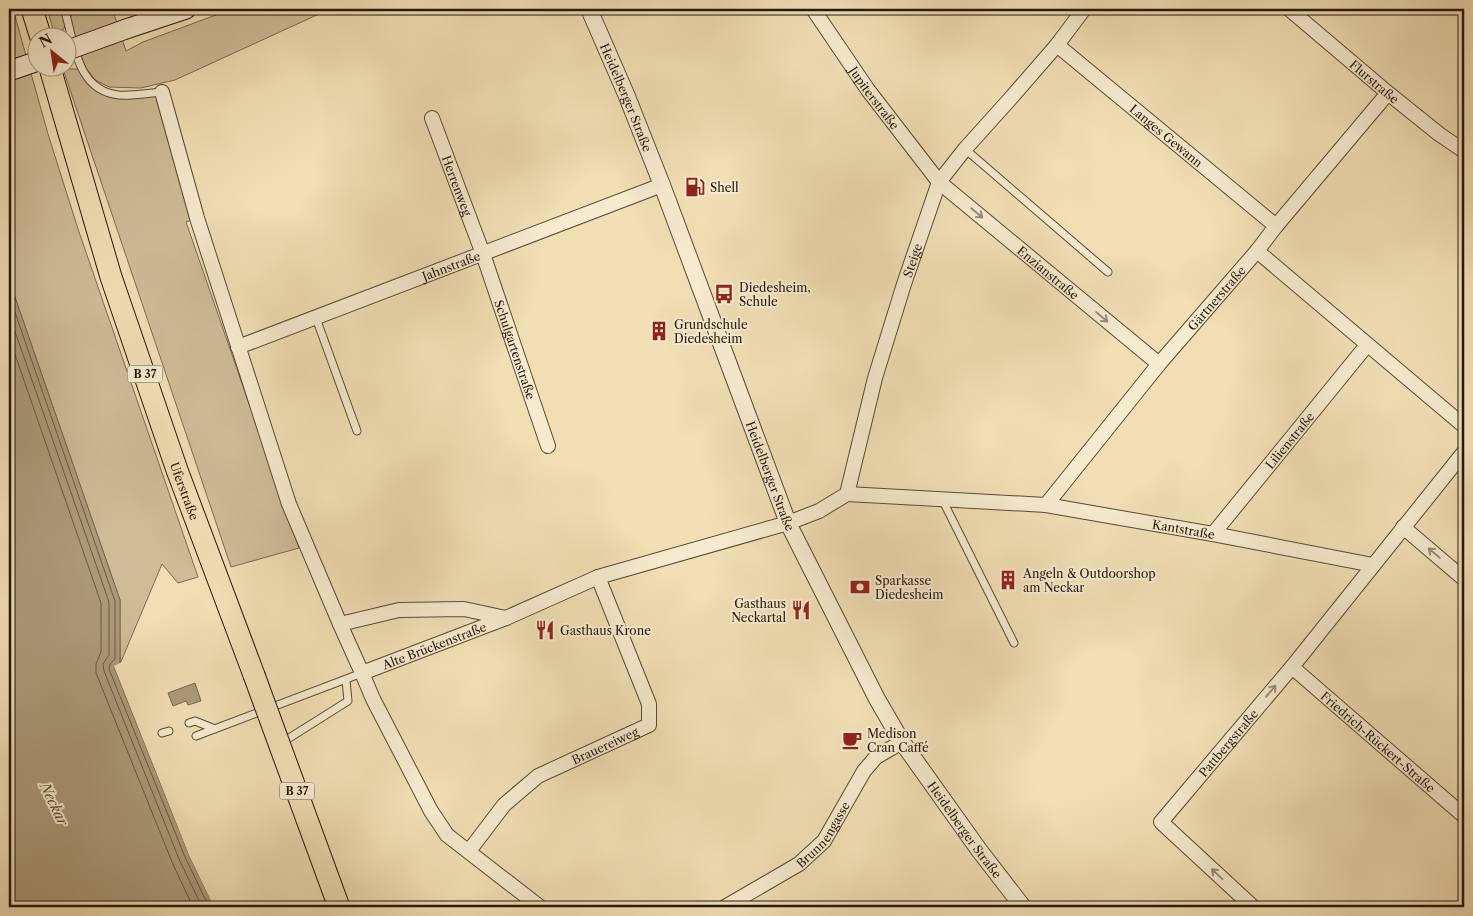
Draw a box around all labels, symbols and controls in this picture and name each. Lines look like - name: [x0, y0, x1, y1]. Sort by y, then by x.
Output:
- north arrow: [28, 28, 78, 78]
- text: N: [36, 30, 55, 52]
- street label: Heidelberger Straße: [597, 41, 656, 154]
- street label: Flurstraße: [1347, 56, 1402, 107]
- street label: Jupiterstraße: [845, 62, 903, 132]
- street label: Langes Gewann: [1127, 101, 1206, 170]
- street label: Herrenweg: [439, 153, 476, 218]
- fuel station icon: Shell: [684, 176, 706, 198]
- place label: Shell: [710, 180, 739, 195]
- one-way arrow: [970, 208, 983, 219]
- street label: Steige: [899, 241, 925, 279]
- street label: Enzianstraße: [1015, 243, 1082, 302]
- street label: Jahnstraße: [418, 248, 483, 284]
- street label: Gärtnerstraße: [1184, 263, 1248, 333]
- place label: Diedesheim, Schule: [739, 280, 811, 309]
- bus stop icon: Diedesheim, Schule: [713, 283, 735, 305]
- street label: Schulgartenstraße: [492, 298, 539, 401]
- one-way arrow: [1095, 311, 1108, 322]
- place label: Grundschule Diedesheim: [674, 317, 748, 346]
- building icon: Grundschule Diedesheim: [648, 320, 670, 342]
- road number: B 37: [128, 366, 162, 382]
- street label: Lilienstraße: [1262, 409, 1317, 472]
- street label: Heidelberger Straße: [743, 419, 798, 533]
- street label: Uferstraße: [167, 460, 203, 522]
- street label: Kantstraße: [1151, 516, 1216, 542]
- one-way arrow: [1427, 547, 1440, 559]
- place label: Angeln & Outdoorshop am Neckar: [1022, 566, 1156, 595]
- building icon: Angeln & Outdoorshop am Neckar: [997, 569, 1019, 591]
- place label: Sparkasse Diedesheim: [875, 573, 943, 602]
- bank icon: Sparkasse Diedesheim: [849, 576, 871, 598]
- place label: Gasthaus Neckartal: [731, 596, 786, 625]
- restaurant icon: Gasthaus Neckartal: [790, 599, 812, 621]
- street label: Alte Brückenstraße: [379, 619, 488, 672]
- restaurant icon: Gasthaus Krone: [534, 619, 556, 641]
- place label: Gasthaus Krone: [560, 623, 651, 638]
- one-way arrow: [1266, 685, 1277, 698]
- street label: Friedrich-Rückert-Straße: [1318, 688, 1439, 795]
- street label: Pattbergstraße: [1195, 706, 1261, 780]
- street label: Brauereiweg: [569, 723, 641, 767]
- place label: Medison Cran Caffé: [867, 726, 929, 755]
- cafe icon: Medison Cran Caffé: [841, 729, 863, 751]
- water label: Neckar: [35, 778, 73, 830]
- street label: Heidelberger Straße: [925, 778, 1005, 881]
- road number: B 37: [280, 782, 314, 799]
- street label: Brunnengasse: [793, 798, 853, 871]
- one-way arrow: [1211, 868, 1224, 880]

